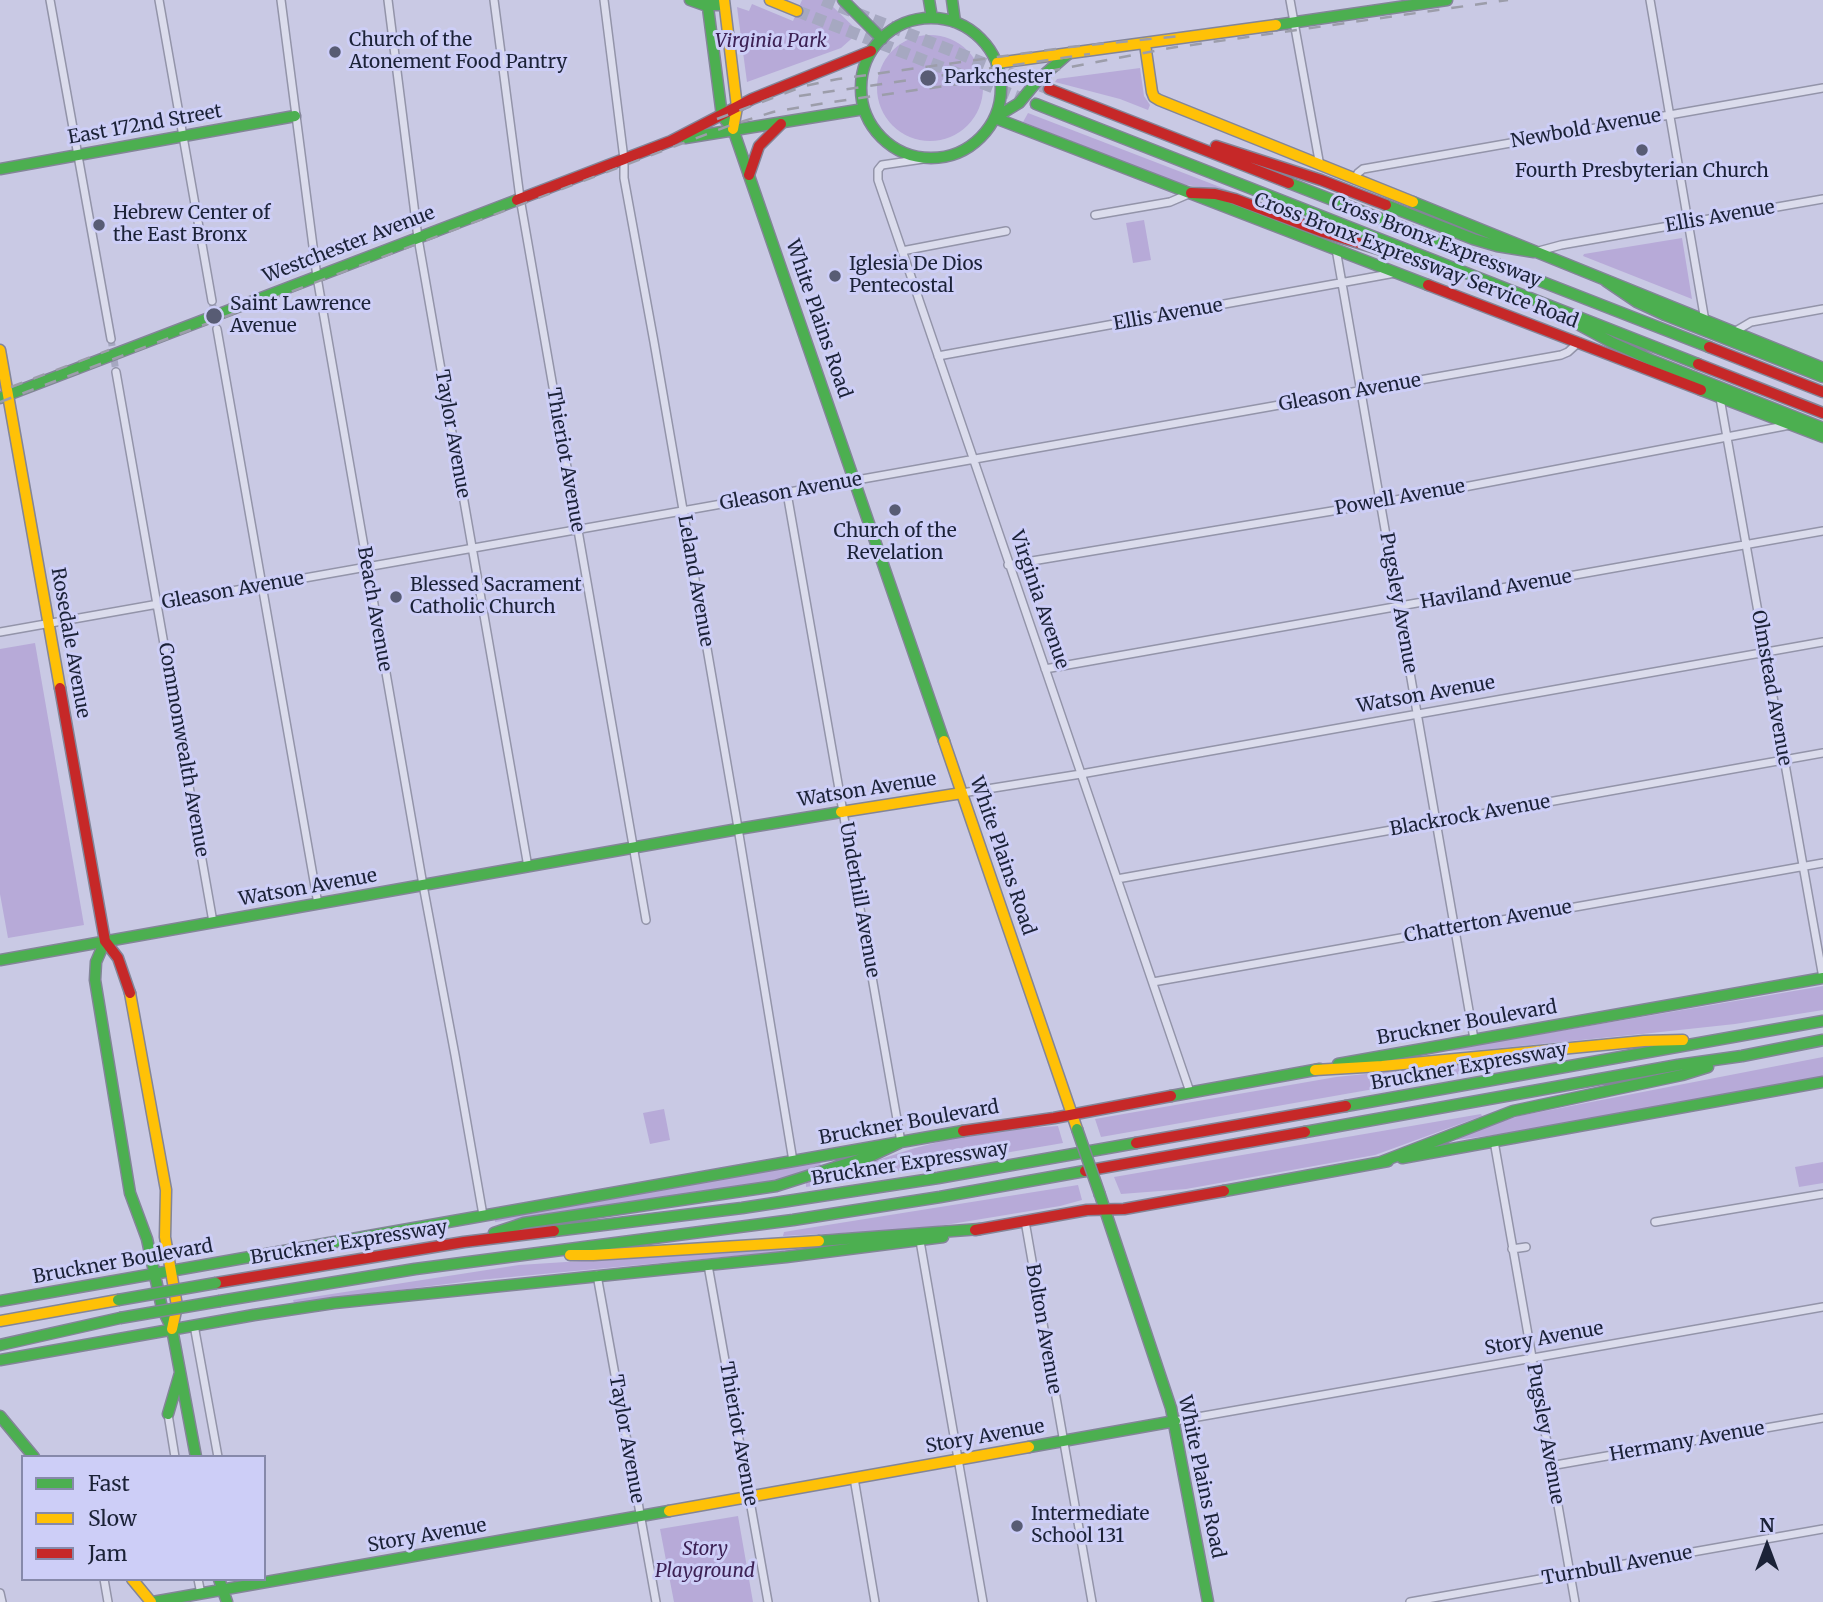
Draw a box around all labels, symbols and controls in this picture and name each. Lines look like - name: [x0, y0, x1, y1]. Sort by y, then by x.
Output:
- place label: Church of the Atonement Food Pantry: [349, 30, 567, 74]
- park label: Virginia Park: [715, 31, 827, 53]
- marker: Church of the Atonement Food Pantry: [327, 44, 343, 60]
- place label: Parkchester: [944, 67, 1053, 89]
- marker: Parkchester: [918, 68, 938, 88]
- street label: East 172nd Street: [66, 100, 224, 150]
- street label: Newbold Avenue: [1509, 105, 1663, 153]
- marker: Fourth Presbyterian Church: [1634, 142, 1650, 158]
- place label: Fourth Presbyterian Church: [1515, 161, 1769, 183]
- street label: Cross Bronx Expressway Service Road: [1251, 188, 1581, 334]
- street label: Cross Bronx Expressway: [1328, 191, 1544, 293]
- street label: Ellis Avenue: [1664, 196, 1776, 238]
- street label: Westchester Avenue: [260, 202, 438, 288]
- place label: Hebrew Center of the East Bronx: [113, 203, 270, 247]
- marker: Hebrew Center of the East Bronx: [91, 217, 107, 233]
- street label: White Plains Road: [780, 237, 856, 401]
- place label: Iglesia De Dios Pentecostal: [849, 254, 983, 298]
- marker: Iglesia De Dios Pentecostal: [827, 268, 843, 284]
- place label: Saint Lawrence Avenue: [230, 294, 371, 338]
- street label: Ellis Avenue: [1112, 294, 1224, 336]
- marker: Saint Lawrence Avenue: [204, 306, 224, 326]
- street label: Taylor Avenue: [429, 368, 475, 500]
- street label: Gleason Avenue: [1277, 369, 1423, 417]
- street label: Thieriot Avenue: [541, 386, 589, 534]
- street label: Gleason Avenue: [718, 468, 864, 516]
- street label: Powell Avenue: [1333, 475, 1467, 521]
- marker: Church of the Revelation: [887, 502, 903, 518]
- street label: Leland Avenue: [672, 513, 718, 649]
- place label: Church of the Revelation: [833, 521, 957, 565]
- street label: Virginia Avenue: [1005, 528, 1073, 672]
- street label: Pugsley Avenue: [1374, 531, 1422, 675]
- street label: Beach Avenue: [352, 545, 396, 673]
- street label: Haviland Avenue: [1419, 565, 1573, 615]
- street label: Rosedale Avenue: [46, 566, 94, 720]
- street label: Gleason Avenue: [160, 567, 306, 615]
- place label: Blessed Sacrament Catholic Church: [410, 575, 582, 619]
- marker: Blessed Sacrament Catholic Church: [388, 589, 404, 605]
- street label: Olmstead Avenue: [1746, 608, 1796, 768]
- street label: Commonwealth Avenue: [153, 641, 213, 859]
- street label: Watson Avenue: [1355, 672, 1497, 718]
- street label: Watson Avenue: [796, 768, 938, 812]
- street label: White Plains Road: [964, 774, 1040, 938]
- street label: Blackrock Avenue: [1388, 791, 1552, 841]
- street label: Underhill Avenue: [834, 820, 884, 980]
- street label: Watson Avenue: [237, 865, 379, 911]
- street label: Chatterton Avenue: [1402, 896, 1574, 948]
- street label: Bruckner Boulevard: [1375, 996, 1559, 1050]
- street label: Bruckner Expressway: [1369, 1038, 1569, 1096]
- street label: Bruckner Boulevard: [817, 1096, 1001, 1150]
- street label: Bruckner Expressway: [810, 1137, 1010, 1191]
- street label: Bruckner Expressway: [249, 1216, 449, 1270]
- street label: Bruckner Boulevard: [31, 1235, 215, 1289]
- street label: Bolton Avenue: [1020, 1262, 1066, 1396]
- street label: Story Avenue: [1483, 1317, 1605, 1361]
- street label: Thieriot Avenue: [714, 1360, 762, 1508]
- street label: Pugsley Avenue: [1521, 1362, 1569, 1506]
- street label: Taylor Avenue: [603, 1373, 649, 1505]
- street label: White Plains Road: [1173, 1393, 1229, 1561]
- street label: Story Avenue: [924, 1415, 1046, 1459]
- street label: Hermany Avenue: [1608, 1417, 1766, 1467]
- legend: [21, 1455, 266, 1581]
- text: Fast: [88, 1470, 130, 1497]
- place label: Intermediate School 131: [1031, 1504, 1149, 1548]
- text: Slow: [88, 1505, 137, 1532]
- north arrow: [1732, 1511, 1802, 1581]
- text: N: [1759, 1513, 1775, 1537]
- street label: Story Avenue: [366, 1514, 488, 1558]
- marker: Intermediate School 131: [1009, 1518, 1025, 1534]
- park label: Story Playground: [655, 1539, 755, 1583]
- text: Jam: [88, 1540, 127, 1567]
- street label: Turnbull Avenue: [1540, 1542, 1694, 1590]

